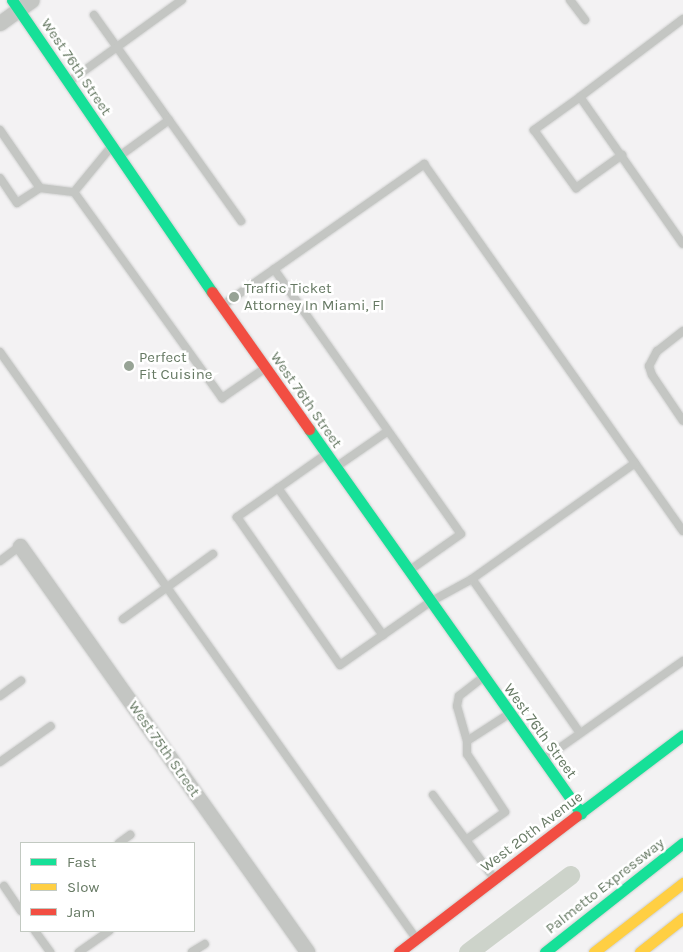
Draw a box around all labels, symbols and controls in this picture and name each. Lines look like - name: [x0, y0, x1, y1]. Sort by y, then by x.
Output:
- street label: West 76th Street: [37, 15, 115, 119]
- place label: Traffic Ticket Attorney In Miami, Fl: [244, 279, 384, 314]
- marker: Traffic Ticket Attorney In Miami, Fl: [228, 291, 240, 303]
- place label: Perfect Fit Cuisine: [139, 348, 212, 383]
- street label: West 76th Street: [266, 349, 346, 451]
- marker: Perfect Fit Cuisine: [123, 360, 135, 372]
- street label: West 76th Street: [500, 680, 580, 782]
- street label: West 75th Street: [124, 698, 204, 800]
- street label: West 20th Avenue: [477, 788, 587, 876]
- street label: Palmetto Expressway: [542, 834, 668, 938]
- legend: [20, 842, 195, 932]
- text: Fast: [67, 853, 96, 871]
- text: Slow: [67, 878, 99, 896]
- text: Jam: [67, 903, 95, 921]

